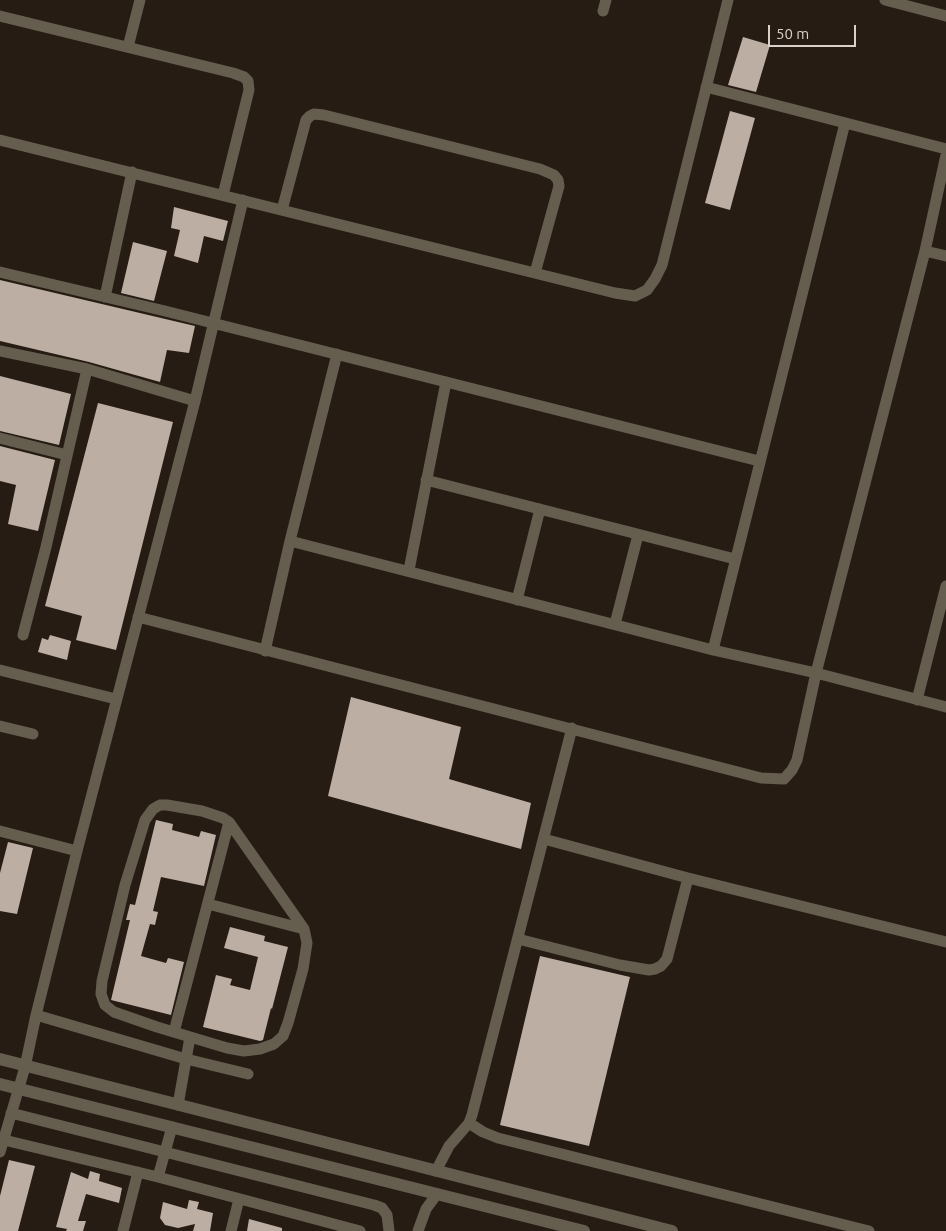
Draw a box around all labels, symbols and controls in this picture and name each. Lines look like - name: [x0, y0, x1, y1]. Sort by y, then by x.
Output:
- scale bar: [771, 15, 858, 47]
- text: 50 m: [776, 25, 809, 42]

